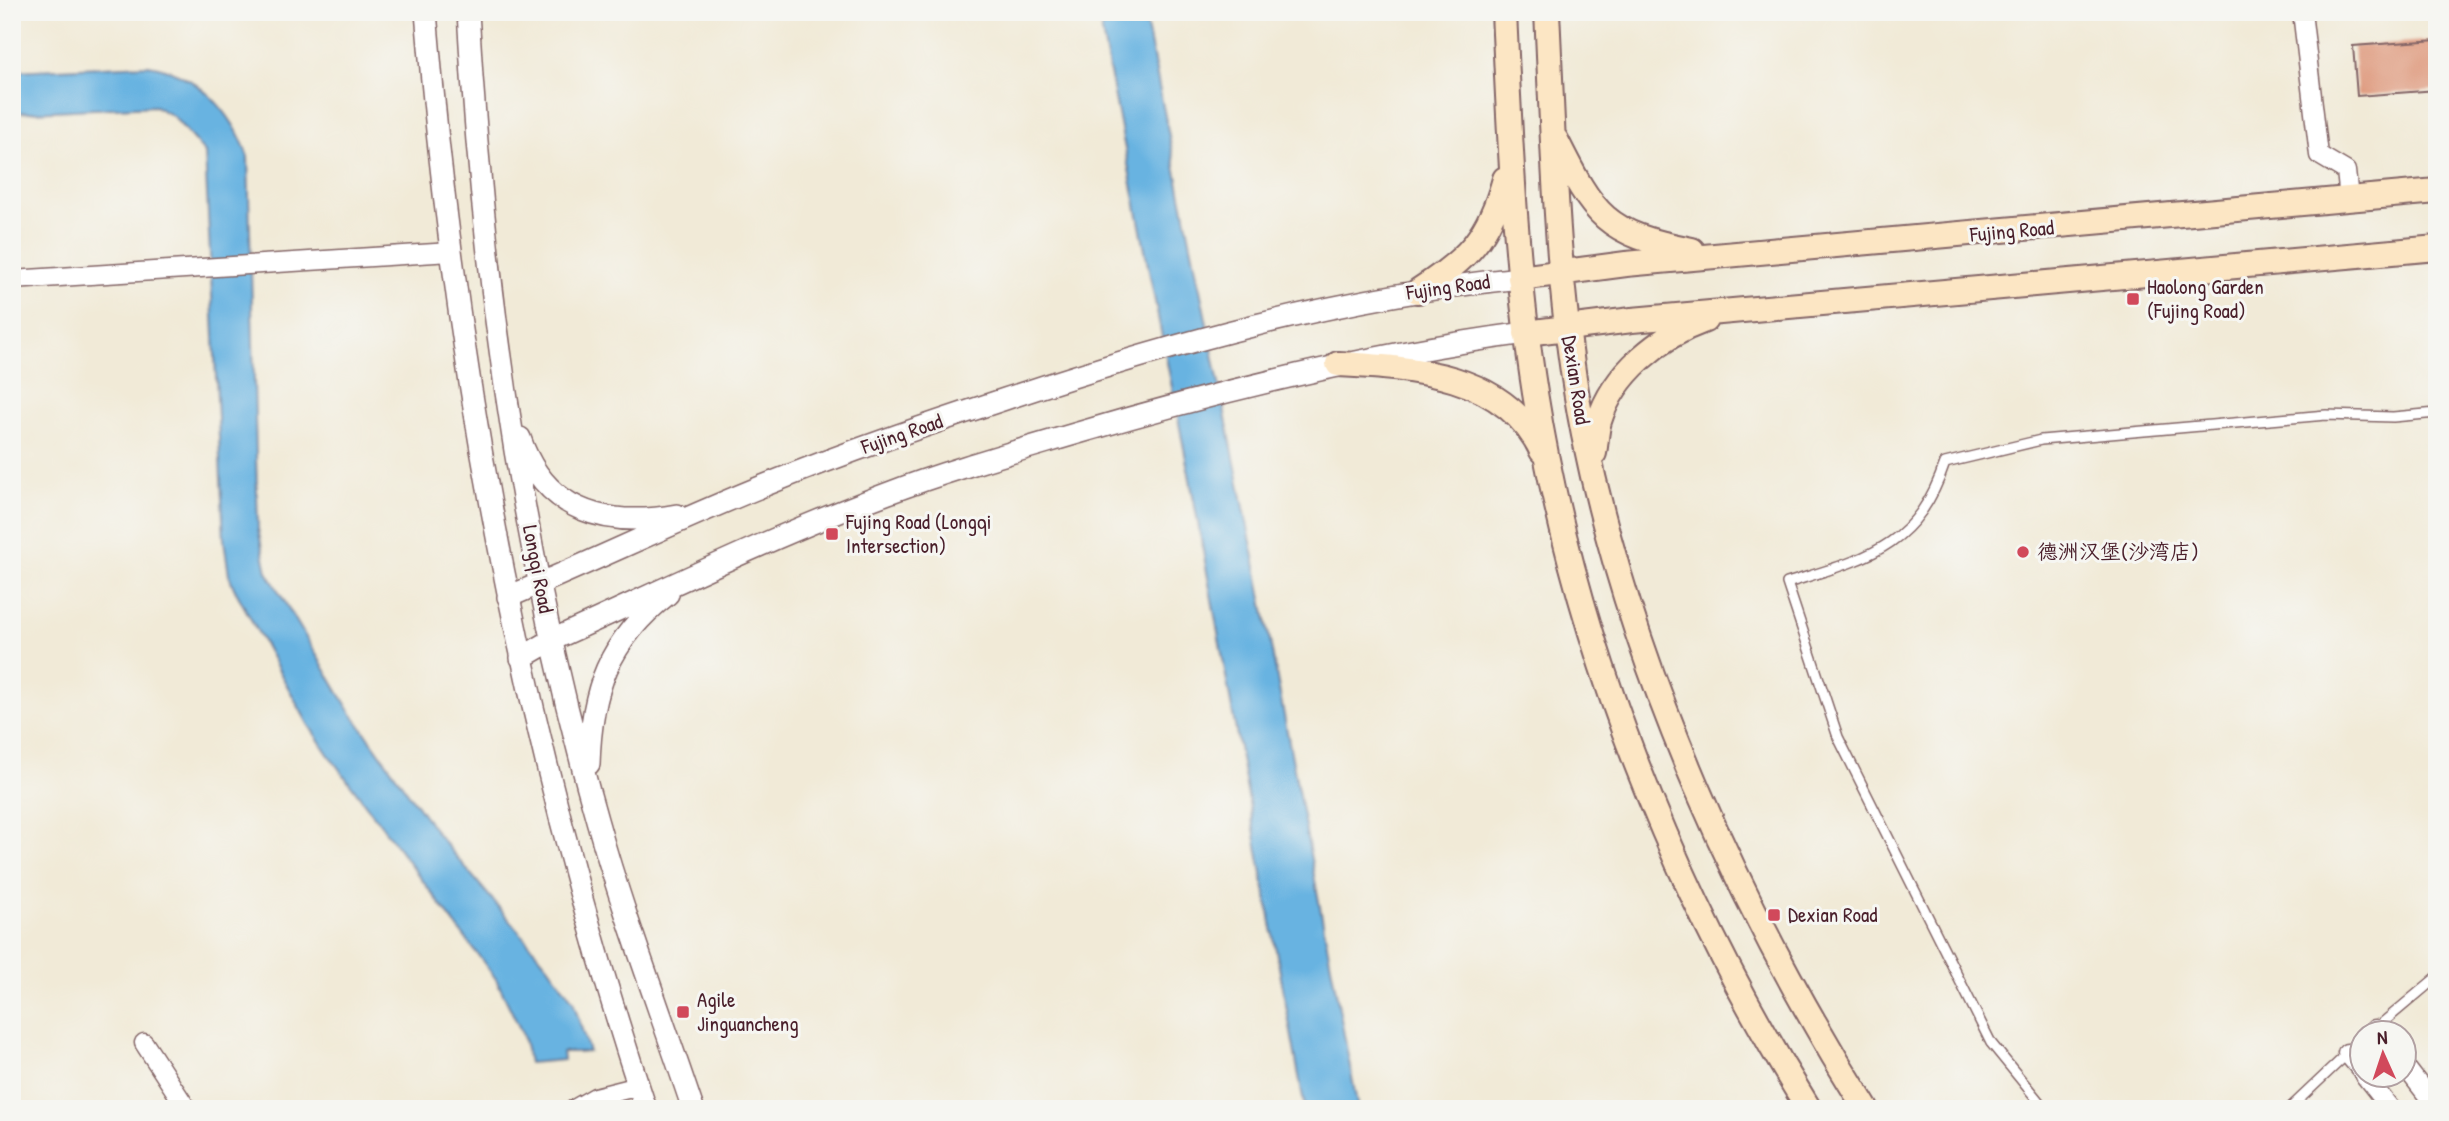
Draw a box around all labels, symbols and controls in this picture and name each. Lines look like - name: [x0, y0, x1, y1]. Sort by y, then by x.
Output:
- street label: Fujing Road: [1968, 212, 2055, 249]
- street label: Fujing Road: [1403, 266, 1492, 307]
- place label: Haolong Garden (Fujing Road): [2147, 272, 2264, 325]
- marker: Haolong Garden (Fujing Road): [2125, 291, 2141, 307]
- street label: Dexian Road: [1555, 333, 1598, 426]
- street label: Fujing Road: [856, 406, 946, 461]
- place label: Fujing Road (Longqi Intersection): [845, 507, 991, 560]
- street label: Longqi Road: [516, 523, 561, 615]
- marker: Fujing Road (Longqi Intersection): [824, 526, 840, 542]
- place label: 德洲汉堡(沙湾店): [2037, 537, 2199, 566]
- marker: 德洲汉堡(沙湾店): [2015, 544, 2031, 560]
- place label: Dexian Road: [1788, 900, 1877, 929]
- marker: Dexian Road: [1766, 907, 1782, 923]
- place label: Agile Jinguancheng: [697, 985, 799, 1038]
- marker: Agile Jinguancheng: [675, 1004, 691, 1020]
- north arrow: [2348, 1020, 2418, 1090]
- text: N: [2376, 1024, 2388, 1050]

